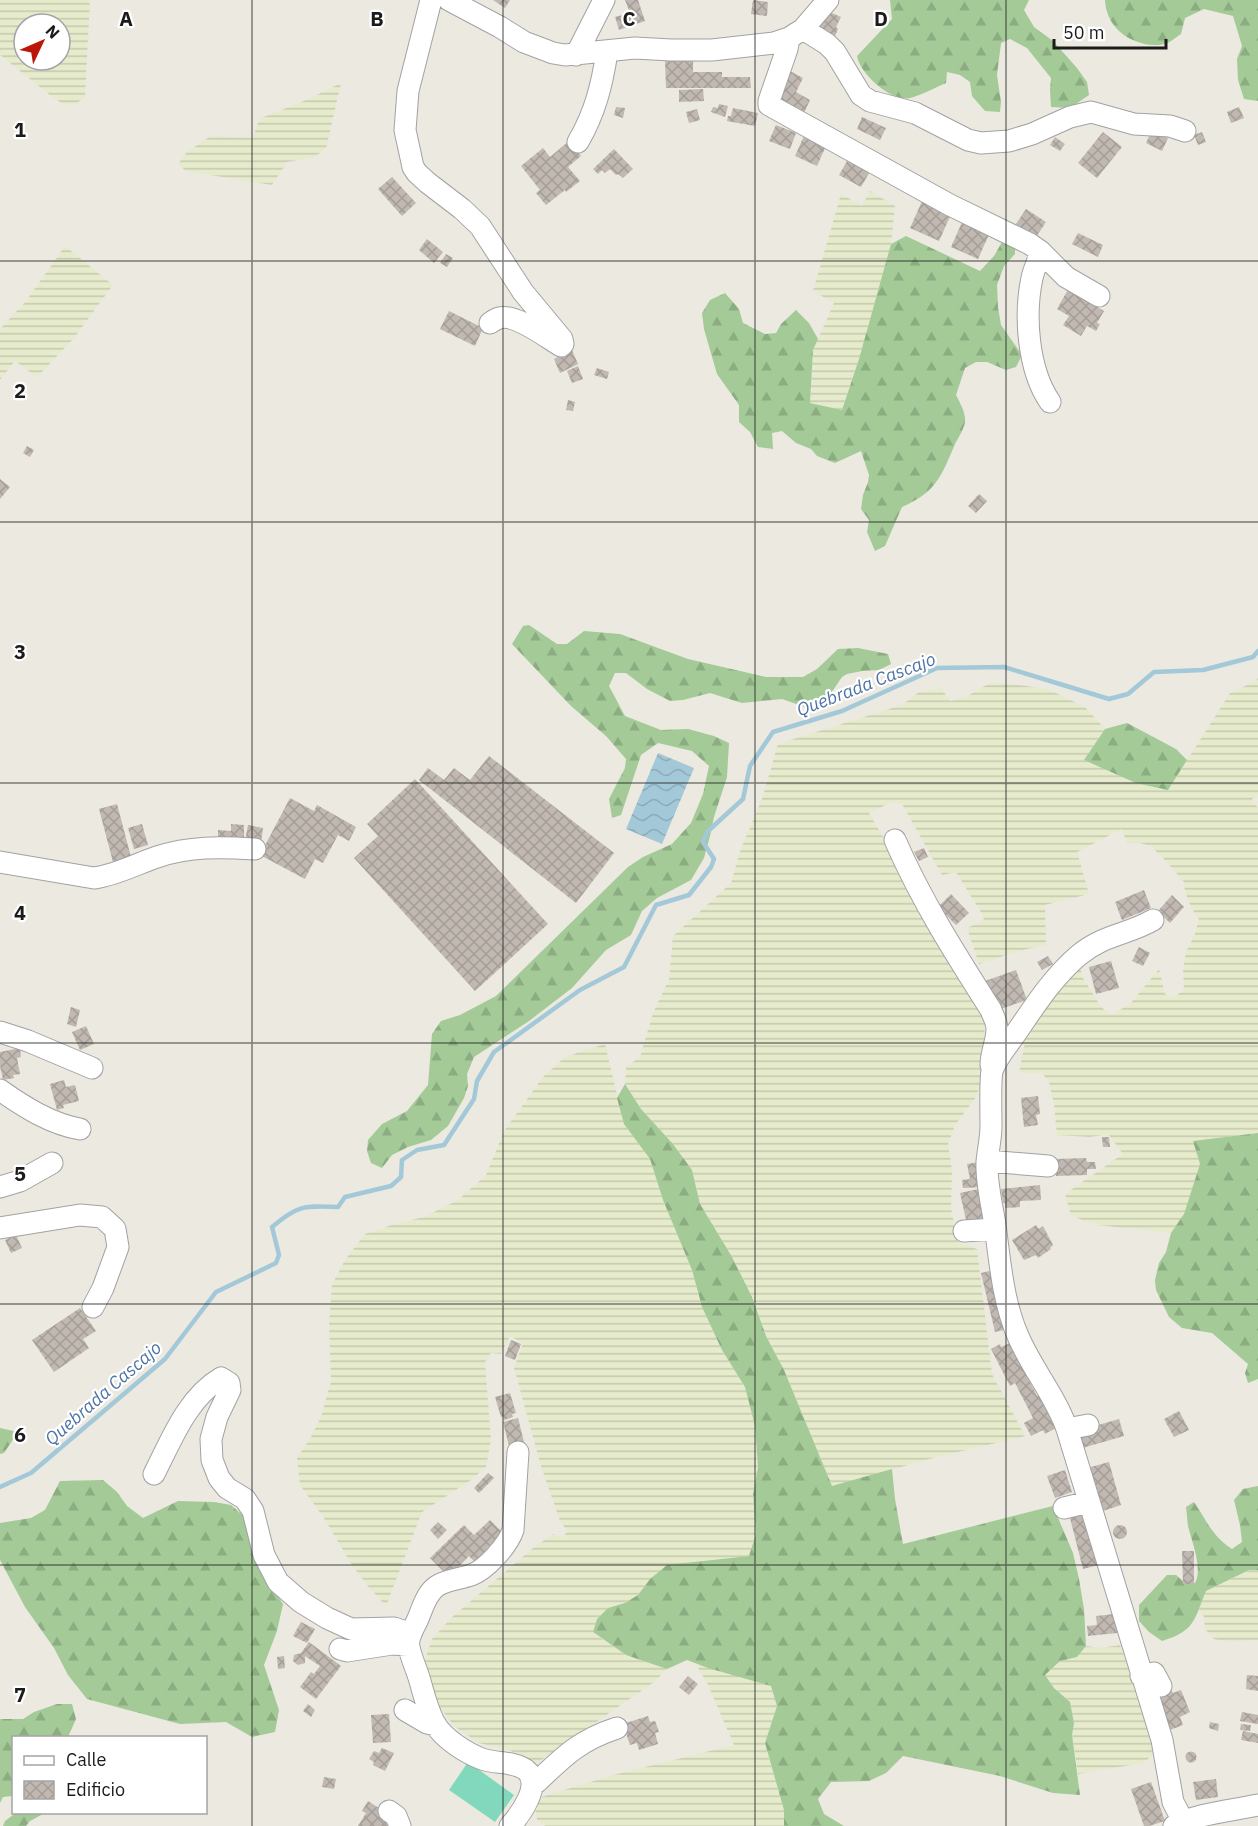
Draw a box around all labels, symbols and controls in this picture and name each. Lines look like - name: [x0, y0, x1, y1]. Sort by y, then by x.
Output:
- text: A: [119, 5, 133, 32]
- text: B: [370, 5, 384, 32]
- text: C: [622, 5, 636, 32]
- text: D: [874, 5, 888, 32]
- north arrow: [12, 12, 72, 72]
- scale bar: [1054, 12, 1166, 50]
- text: N: [42, 20, 64, 43]
- text: 50 m: [1063, 21, 1105, 44]
- text: 1: [14, 116, 26, 143]
- text: 2: [14, 377, 26, 404]
- text: 3: [14, 638, 26, 665]
- water label: Quebrada Cascajo: [793, 647, 939, 721]
- text: 4: [14, 899, 26, 926]
- text: 5: [14, 1160, 26, 1187]
- water label: Quebrada Cascajo: [40, 1336, 166, 1450]
- text: 6: [14, 1421, 26, 1448]
- text: 7: [14, 1681, 26, 1708]
- legend: [12, 1736, 207, 1814]
- text: Calle: [66, 1748, 106, 1771]
- text: Edificio: [66, 1778, 125, 1801]

